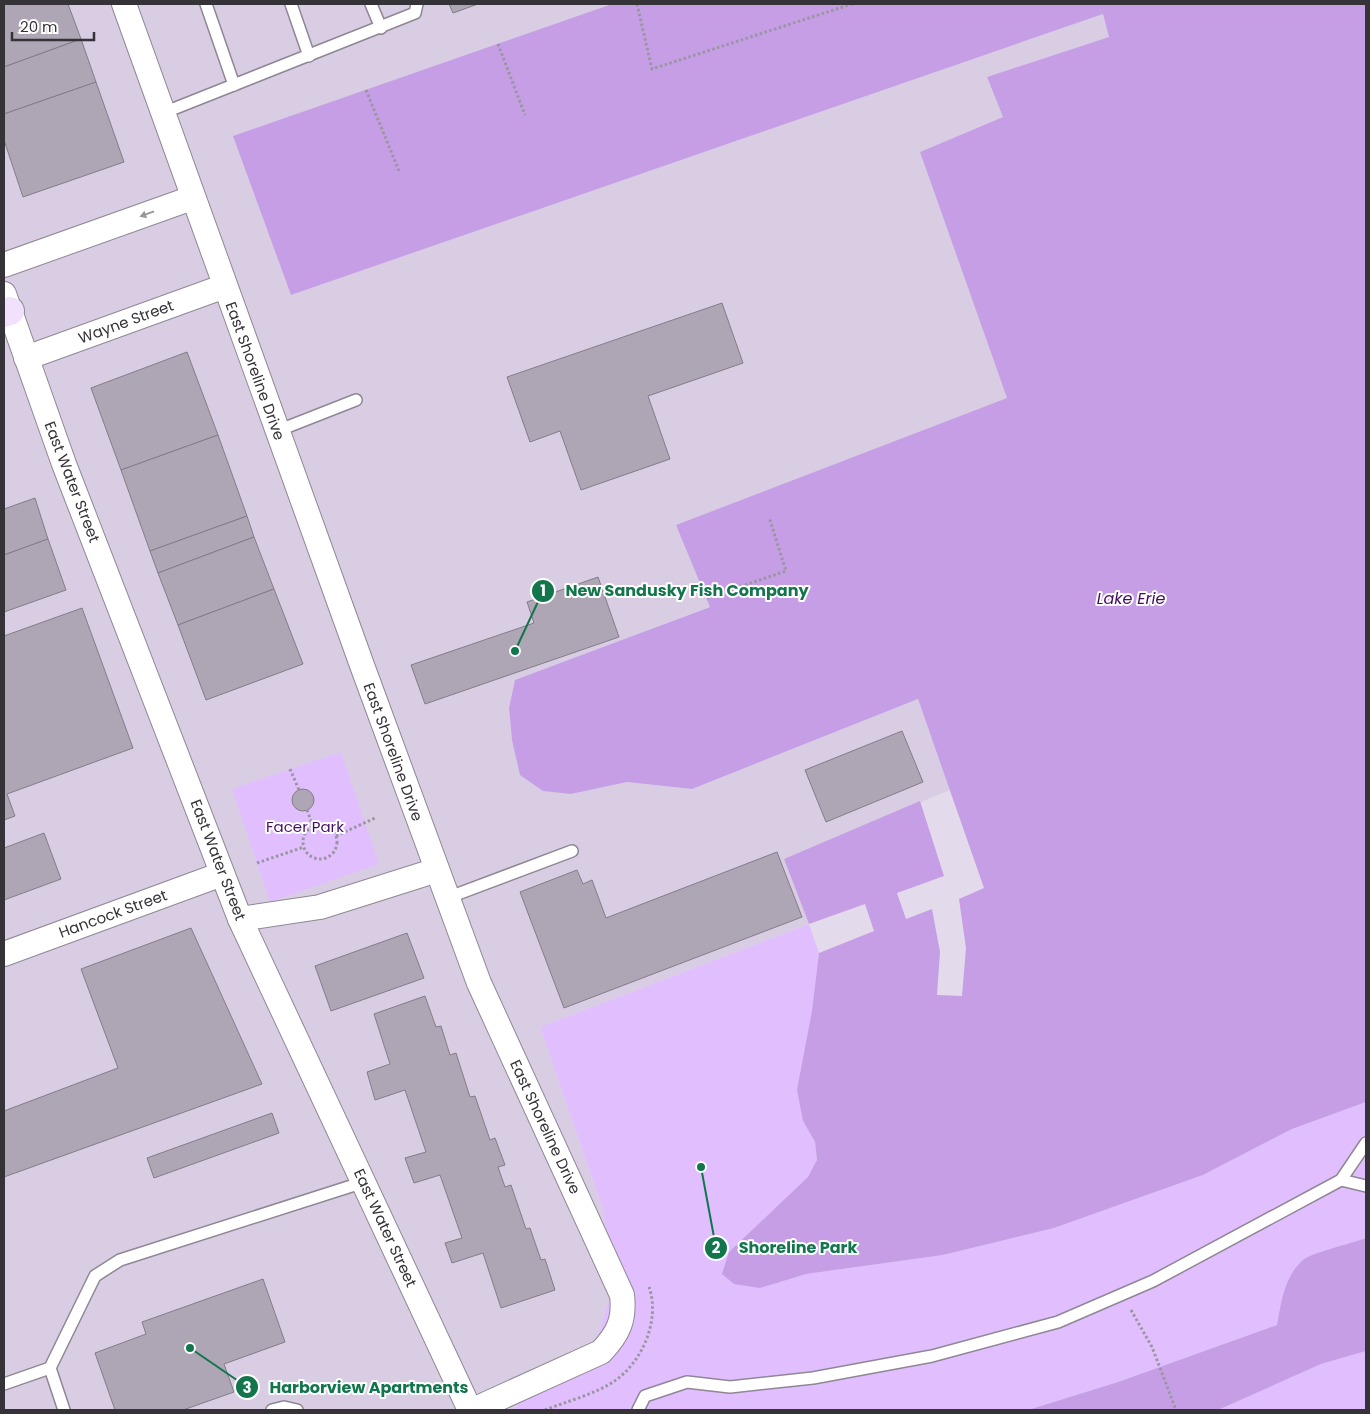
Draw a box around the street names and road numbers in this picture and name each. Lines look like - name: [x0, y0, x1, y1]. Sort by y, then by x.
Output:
- street label: Wayne Street: [75, 295, 176, 349]
- street label: East Shoreline Drive: [221, 299, 290, 443]
- street label: East Water Street: [40, 418, 105, 545]
- street label: East Shoreline Drive: [359, 680, 428, 824]
- street label: East Water Street: [186, 796, 251, 923]
- street label: Hancock Street: [56, 884, 170, 943]
- street label: East Shoreline Drive: [505, 1056, 586, 1197]
- street label: East Water Street: [349, 1165, 422, 1290]

